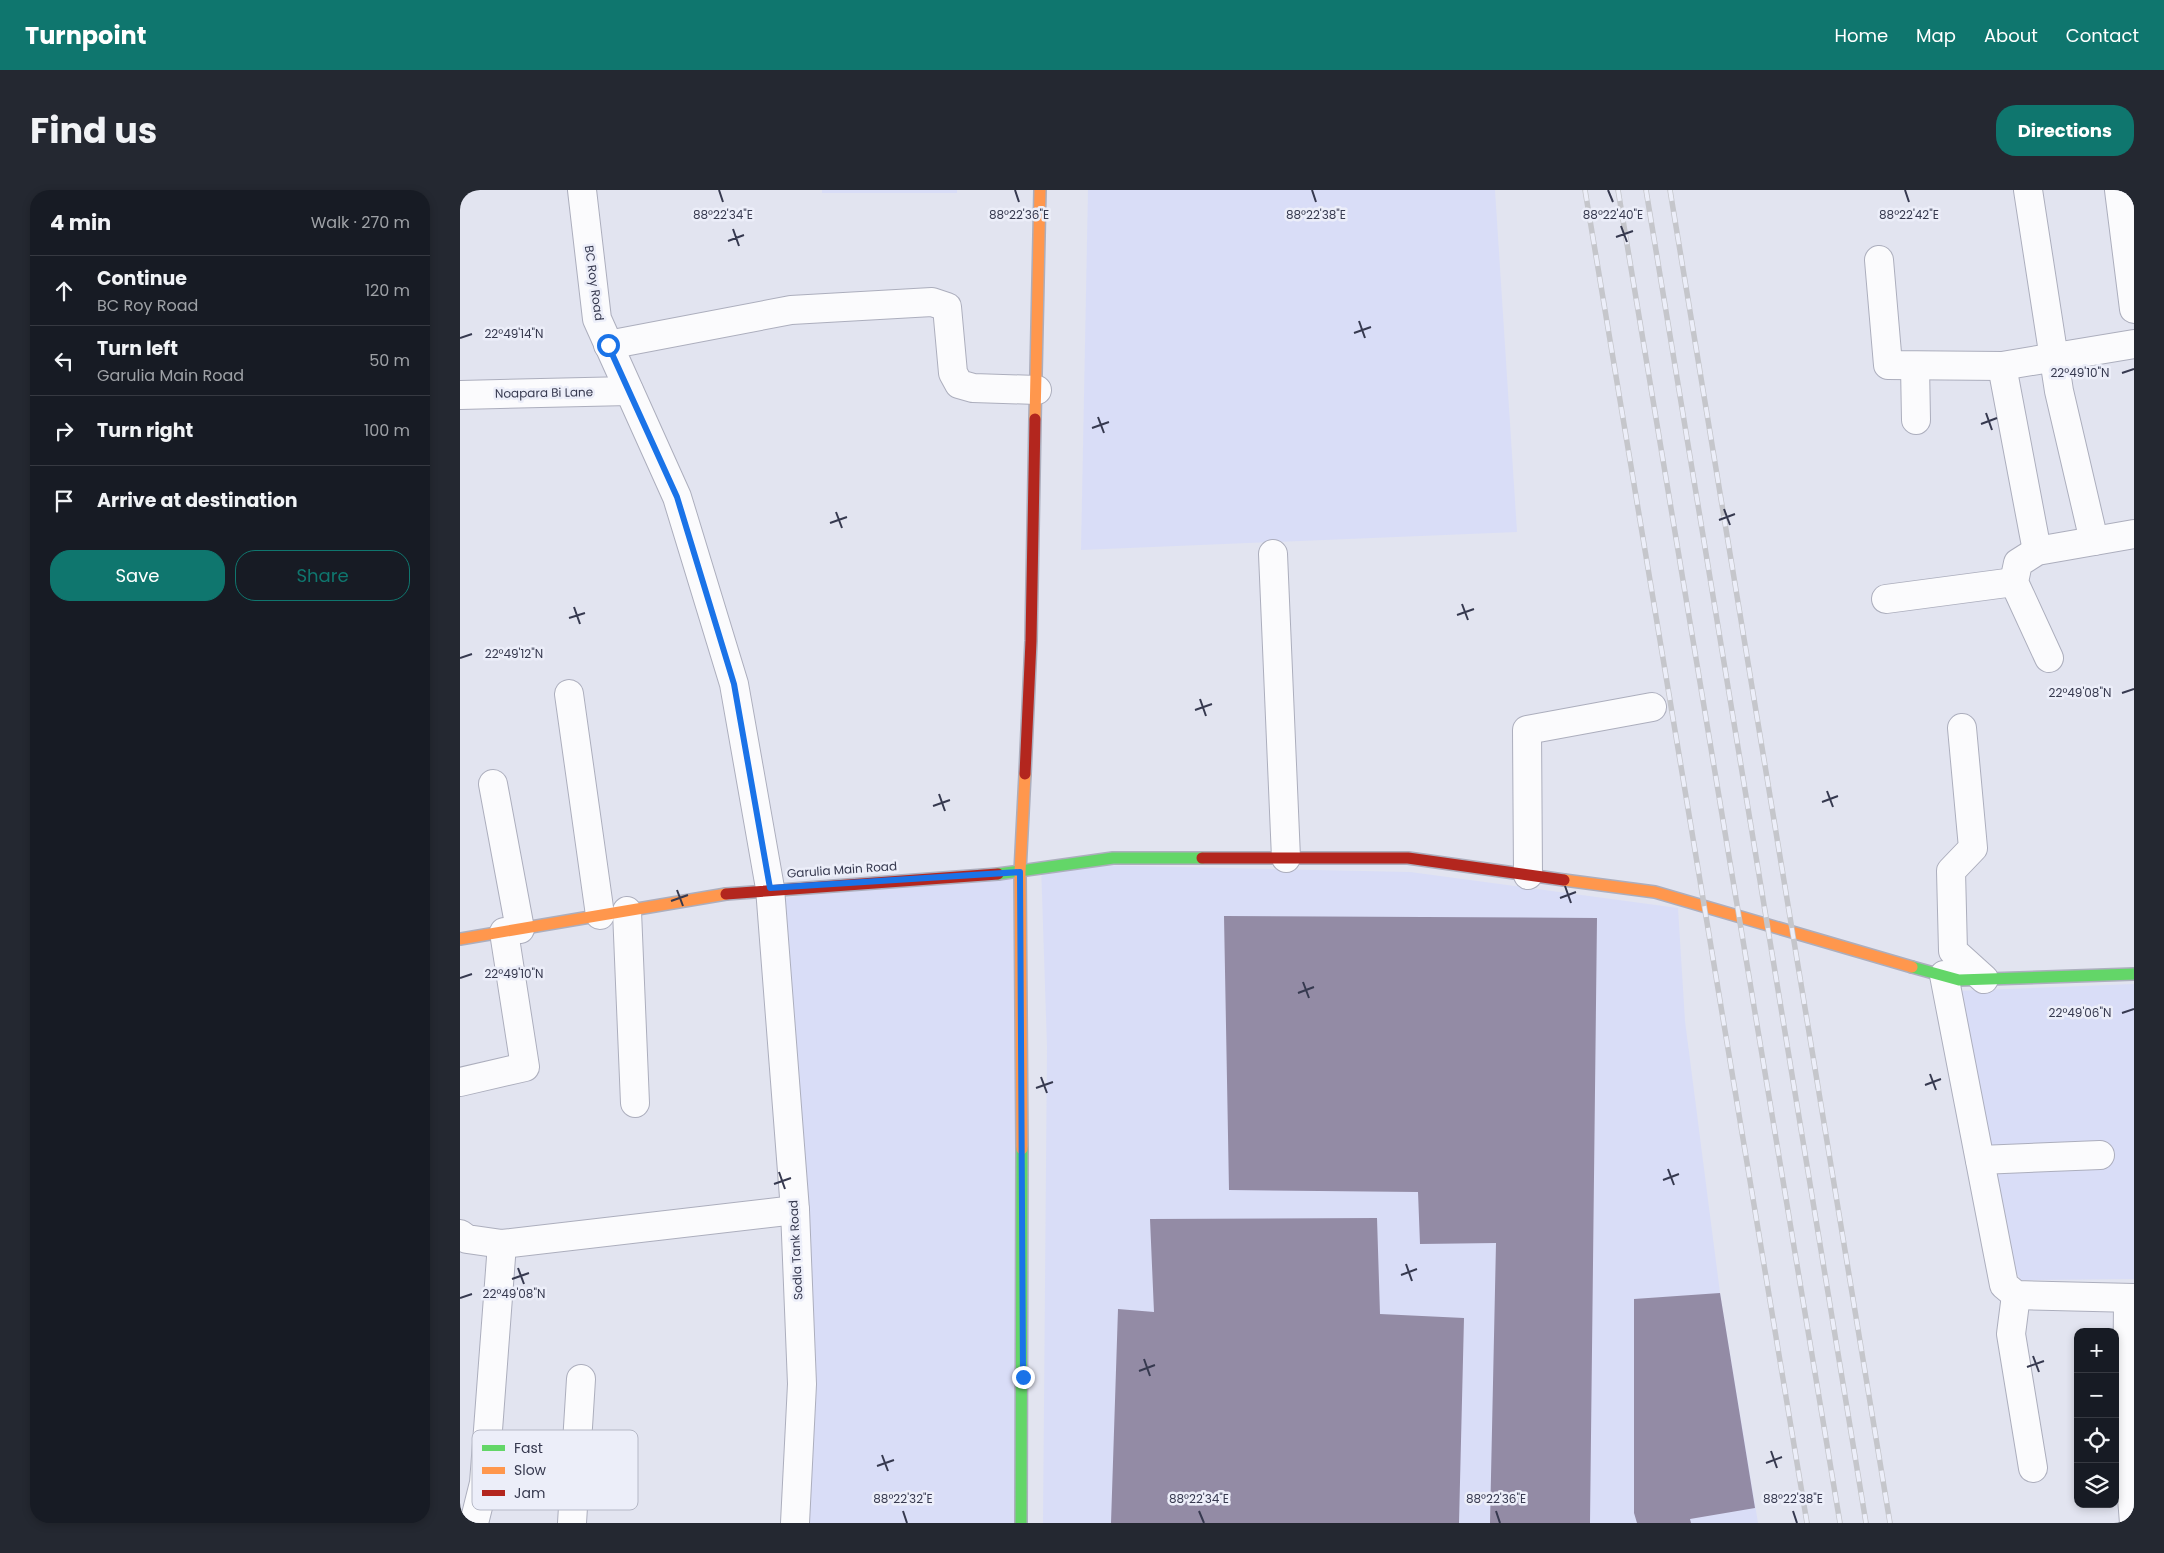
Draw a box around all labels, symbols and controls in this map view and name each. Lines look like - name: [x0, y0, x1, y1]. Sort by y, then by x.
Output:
- text: Turnpoint: [25, 19, 146, 52]
- text: Home: [1834, 23, 1888, 48]
- text: Map: [1916, 23, 1956, 48]
- text: About: [1984, 23, 2038, 48]
- text: Contact: [2066, 23, 2139, 48]
- button: Directions: [1996, 105, 2134, 156]
- text: Find us: [30, 106, 157, 155]
- text: 88°22'34"E: [693, 206, 753, 223]
- text: 88°22'36"E: [989, 206, 1049, 223]
- text: 88°22'38"E: [1286, 206, 1346, 223]
- text: 88°22'40"E: [1583, 206, 1643, 223]
- text: 88°22'42"E: [1879, 206, 1939, 223]
- text: 4 min: [50, 208, 111, 237]
- text: Walk · 270 m: [311, 211, 410, 234]
- street label: BC Roy Road: [581, 244, 608, 322]
- text: Continue: [97, 265, 187, 292]
- icon: ahead: [50, 277, 78, 305]
- text: 120 m: [365, 279, 410, 302]
- text: BC Roy Road: [97, 294, 198, 317]
- text: 22°49'14"N: [484, 325, 544, 342]
- route start: [597, 334, 620, 357]
- text: Turn left: [97, 335, 178, 362]
- icon: left: [50, 347, 78, 375]
- text: 50 m: [369, 349, 410, 372]
- text: Garulia Main Road: [97, 364, 244, 387]
- text: 22°49'10"N: [2050, 364, 2110, 381]
- street label: Noapara Bi Lane: [495, 383, 593, 402]
- icon: right: [50, 417, 78, 445]
- text: Turn right: [97, 417, 193, 444]
- text: 100 m: [364, 419, 410, 442]
- icon: arrive: [50, 487, 78, 515]
- text: Arrive at destination: [97, 487, 298, 514]
- button: Save: [50, 550, 225, 601]
- button: Share: [235, 550, 410, 601]
- text: 22°49'12"N: [485, 645, 543, 662]
- text: 22°49'08"N: [2049, 684, 2111, 701]
- street label: Garulia Main Road: [786, 857, 898, 882]
- text: 22°49'10"N: [484, 965, 544, 982]
- text: 22°49'06"N: [2049, 1004, 2111, 1021]
- street label: Sodla Tank Road: [784, 1200, 807, 1300]
- text: 22°49'08"N: [483, 1285, 545, 1302]
- map controls: [2074, 1328, 2119, 1508]
- button: +: [2074, 1328, 2119, 1373]
- route end: [1012, 1366, 1035, 1389]
- button: −: [2074, 1373, 2119, 1418]
- button: locate: [2074, 1418, 2119, 1463]
- legend: [472, 1430, 638, 1510]
- text: Fast: [514, 1438, 543, 1458]
- text: Slow: [514, 1460, 547, 1480]
- button: layers: [2074, 1463, 2119, 1508]
- text: Jam: [514, 1483, 545, 1503]
- text: 88°22'32"E: [873, 1490, 933, 1507]
- text: 88°22'34"E: [1169, 1490, 1229, 1507]
- text: 88°22'36"E: [1466, 1490, 1526, 1507]
- text: 88°22'38"E: [1763, 1490, 1823, 1507]

